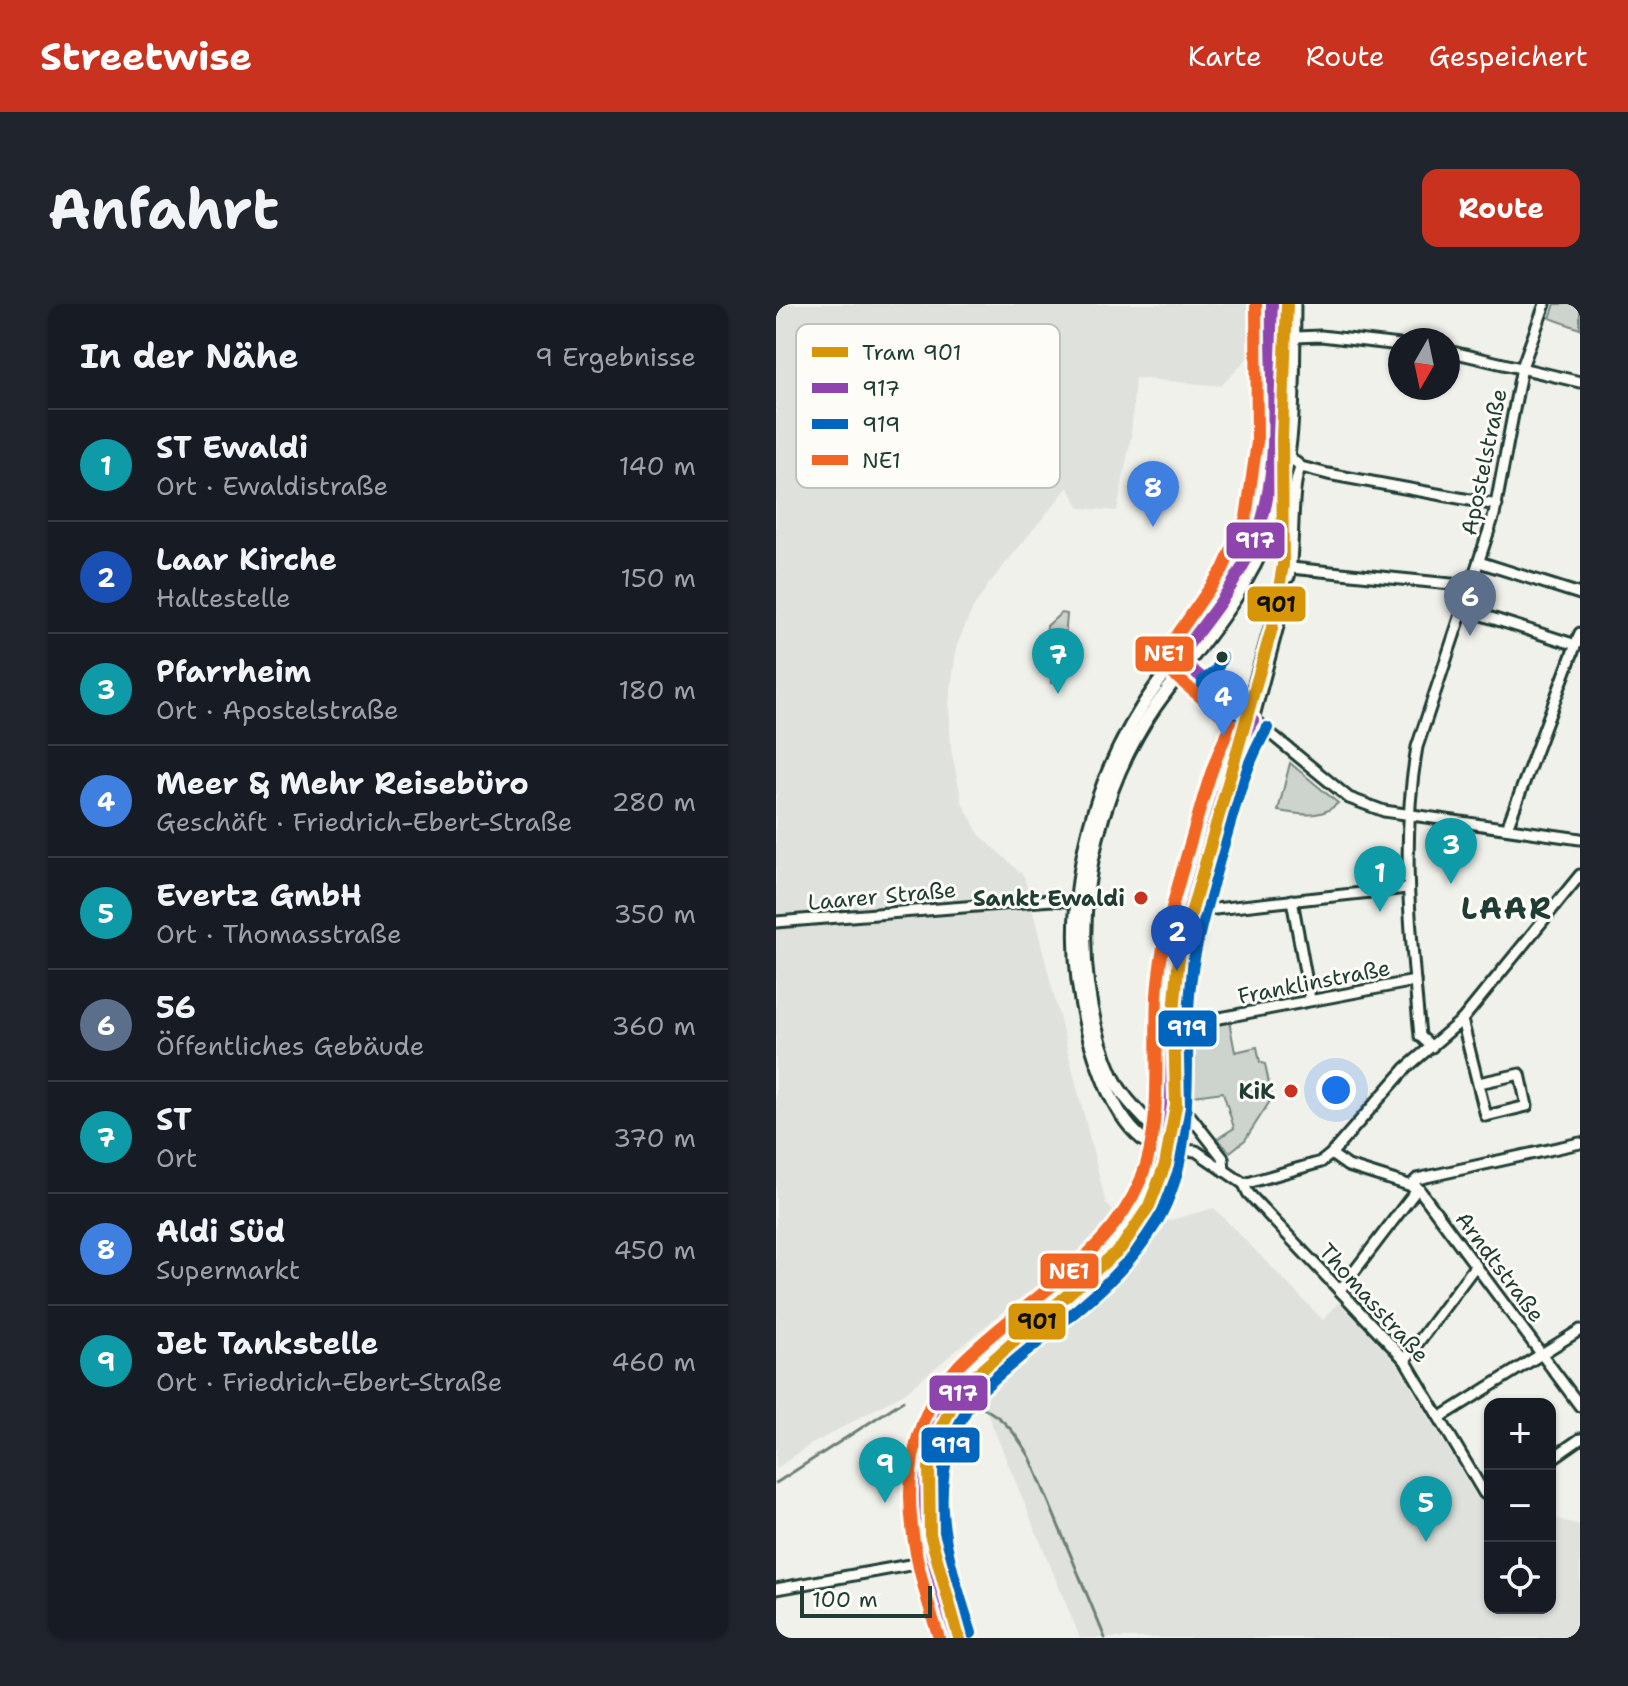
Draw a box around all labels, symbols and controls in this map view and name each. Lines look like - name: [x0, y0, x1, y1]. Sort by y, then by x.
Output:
- text: Streetwise: [40, 31, 252, 82]
- text: Karte: [1188, 37, 1262, 75]
- text: Route: [1306, 37, 1385, 75]
- text: Gespeichert: [1429, 37, 1588, 75]
- button: Route: [1422, 169, 1580, 247]
- text: Anfahrt: [48, 171, 279, 246]
- legend: [796, 324, 1060, 488]
- north arrow: [1388, 328, 1460, 400]
- text: In der Nähe: [80, 333, 299, 379]
- text: Tram 901: [862, 338, 962, 367]
- text: 9 Ergebnisse: [535, 339, 696, 374]
- text: 917: [862, 374, 900, 403]
- street label: Apostelstraße: [1454, 386, 1514, 538]
- text: 919: [862, 410, 900, 439]
- text: ST Ewaldi: [156, 427, 308, 468]
- text: NE1: [862, 446, 901, 475]
- text: 1: [100, 448, 112, 483]
- text: 140 m: [619, 448, 696, 483]
- pin: 8: [1127, 461, 1179, 527]
- text: Ort · Ewaldistraße: [156, 468, 388, 503]
- line badge: 917: [1225, 521, 1286, 560]
- text: 917: [1235, 526, 1275, 555]
- text: Laar Kirche: [156, 539, 337, 580]
- text: 2: [97, 560, 115, 595]
- text: 150 m: [620, 560, 696, 595]
- pin: 6: [1444, 570, 1496, 636]
- text: Haltestelle: [156, 580, 291, 615]
- line badge: 901: [1246, 585, 1307, 623]
- text: 901: [1256, 590, 1296, 619]
- pin: 7: [1032, 628, 1084, 694]
- line badge: NE1: [1134, 635, 1195, 673]
- text: NE1: [1144, 639, 1184, 668]
- unlabelled marker: [1214, 649, 1230, 665]
- text: Pfarrheim: [156, 651, 311, 692]
- pin: 4: [1197, 670, 1249, 736]
- text: 3: [97, 672, 115, 707]
- text: 180 m: [618, 672, 696, 707]
- text: Ort · Apostelstraße: [156, 692, 399, 727]
- text: Meer & Mehr Reisebüro: [156, 763, 529, 804]
- text: 4: [97, 784, 115, 819]
- text: 280 m: [611, 784, 696, 819]
- text: Geschäft · Friedrich-Ebert-Straße: [156, 804, 573, 839]
- pin: 3: [1425, 818, 1477, 884]
- pin: 1: [1354, 846, 1406, 912]
- text: Evertz GmbH: [156, 875, 362, 916]
- street label: Laarer Straße: [807, 875, 957, 917]
- place label: Sankt Ewaldi: [973, 884, 1125, 913]
- district label: LAAR: [1461, 888, 1553, 929]
- marker: Sankt Ewaldi: [1132, 889, 1150, 907]
- text: 5: [98, 896, 114, 931]
- text: 350 m: [613, 896, 696, 931]
- pin: 2: [1151, 905, 1203, 971]
- text: Ort · Thomasstraße: [156, 916, 402, 951]
- street label: Franklinstraße: [1235, 953, 1393, 1011]
- text: 56: [156, 987, 196, 1028]
- text: 6: [97, 1008, 115, 1043]
- text: 360 m: [611, 1008, 696, 1043]
- line badge: 919: [1157, 1009, 1218, 1048]
- text: 919: [1167, 1014, 1207, 1043]
- text: Öffentliches Gebäude: [156, 1028, 425, 1063]
- your location: [1316, 1070, 1356, 1110]
- place label: KiK: [1239, 1077, 1275, 1106]
- marker: KiK: [1282, 1082, 1300, 1100]
- text: ST: [156, 1099, 192, 1140]
- text: 7: [97, 1120, 115, 1155]
- text: 370 m: [613, 1120, 696, 1155]
- text: Ort: [156, 1140, 197, 1175]
- street label: Arndtstraße: [1449, 1206, 1551, 1328]
- text: Aldi Süd: [156, 1211, 285, 1252]
- text: 8: [97, 1232, 115, 1267]
- text: 450 m: [613, 1232, 696, 1267]
- street label: Thomasstraße: [1312, 1237, 1436, 1369]
- text: Supermarkt: [156, 1252, 300, 1287]
- line badge: NE1: [1039, 1252, 1100, 1290]
- text: NE1: [1049, 1257, 1089, 1286]
- line badge: 901: [1007, 1302, 1067, 1341]
- text: 901: [1017, 1307, 1057, 1336]
- text: Jet Tankstelle: [156, 1323, 379, 1364]
- text: 9: [97, 1344, 115, 1379]
- text: 460 m: [611, 1344, 696, 1379]
- text: Ort · Friedrich-Ebert-Straße: [156, 1364, 502, 1399]
- line badge: 917: [928, 1374, 989, 1412]
- text: 917: [938, 1379, 978, 1408]
- map controls: [1484, 1398, 1556, 1614]
- button: +: [1484, 1398, 1556, 1470]
- line badge: 919: [920, 1426, 981, 1464]
- text: 919: [931, 1431, 971, 1460]
- pin: 9: [859, 1437, 911, 1503]
- button: −: [1484, 1470, 1556, 1542]
- pin: 5: [1400, 1476, 1452, 1542]
- button: locate: [1484, 1542, 1556, 1614]
- scale bar: [800, 1582, 932, 1618]
- text: 100 m: [812, 1585, 878, 1614]

